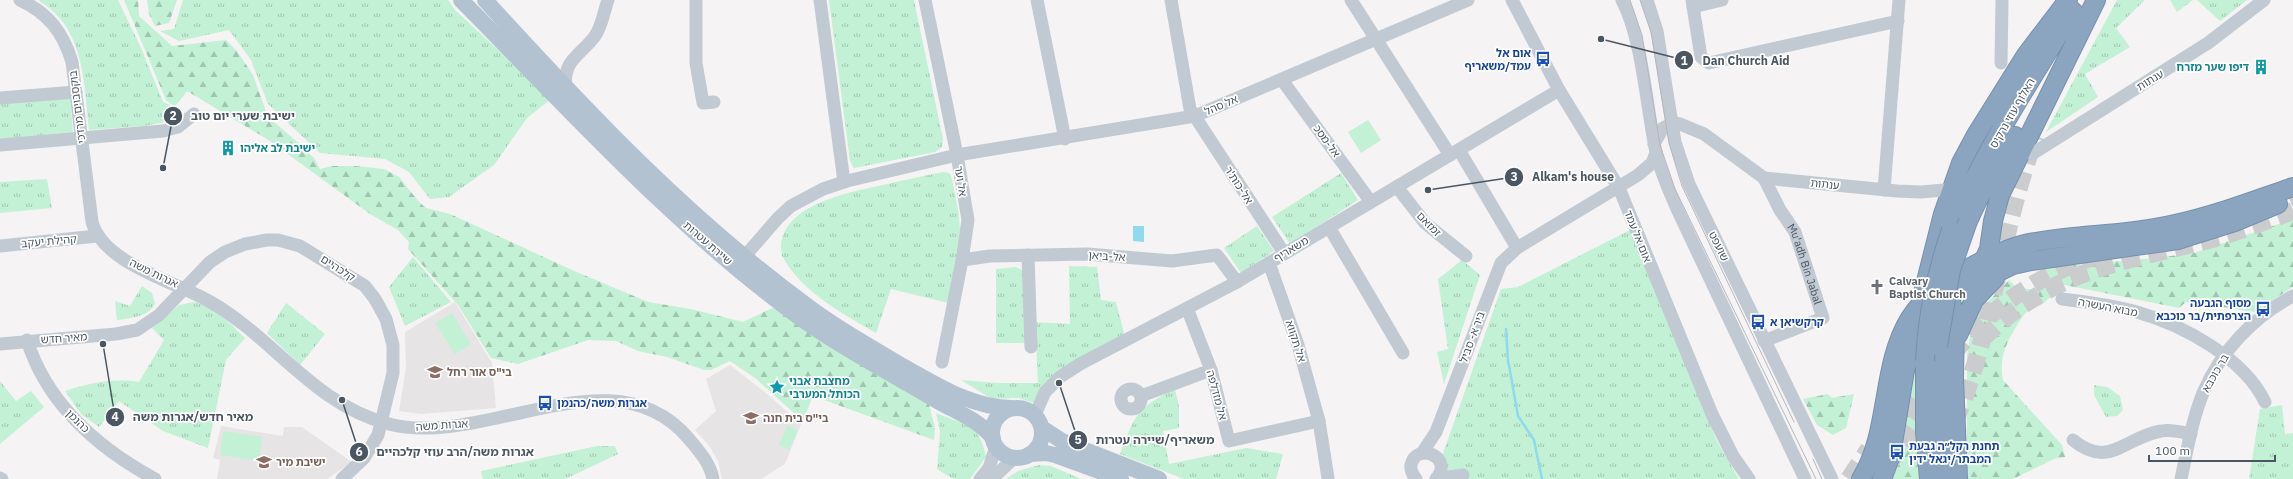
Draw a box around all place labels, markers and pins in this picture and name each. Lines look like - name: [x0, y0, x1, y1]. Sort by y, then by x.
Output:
- place label: אום אל עמד/משאריף: [1464, 46, 1532, 73]
- callout: Dan Church Aid: [1674, 48, 1798, 72]
- bus stop icon: אום אל עמד/משאריף: [1534, 50, 1552, 68]
- building icon: דיפו שער מזרח: [2252, 58, 2270, 76]
- place label: דיפו שער מזרח: [2177, 60, 2250, 74]
- callout: ישיבת שערי יום טוב: [163, 104, 303, 128]
- building icon: ישיבת לב אליהו: [219, 139, 237, 157]
- place label: ישיבת לב אליהו: [240, 141, 315, 155]
- callout: Alkam's house: [1504, 165, 1622, 189]
- place label: Calvary Baptist Church: [1889, 274, 1966, 301]
- church icon: Calvary Baptist Church: [1868, 278, 1886, 296]
- place label: מסוף הגבעה הצרפתית/בר כוכבא: [2156, 296, 2251, 323]
- bus stop icon: מסוף הגבעה הצרפתית/בר כוכבא: [2254, 300, 2272, 318]
- bus stop icon: קרקשיאן א: [1749, 313, 1767, 331]
- place label: קרקשיאן א: [1770, 315, 1824, 329]
- school or university icon: בי"ס אור רחל: [426, 363, 444, 381]
- place label: בי"ס אור רחל: [447, 365, 512, 379]
- place label: מחצבת אבני הכותל המערבי: [789, 374, 860, 401]
- place icon: מחצבת אבני הכותל המערבי: [768, 378, 786, 396]
- bus stop icon: אגרות משה/כהנמן: [536, 394, 554, 412]
- place label: אגרות משה/כהנמן: [557, 396, 648, 410]
- callout: מאיר חדש/אגרות משה: [105, 405, 261, 429]
- school or university icon: בי"ס בית חנה: [742, 409, 760, 427]
- place label: בי"ס בית חנה: [763, 411, 829, 425]
- callout: משאריף/שיירה עטרות: [1068, 428, 1222, 452]
- place label: תחנת רקל״ה גבעת המבתר/יגאל ידין: [1909, 439, 2000, 466]
- callout: אגרות משה/הרב עוזי קלכהיים: [349, 440, 542, 464]
- bus stop icon: תחנת רקל״ה גבעת המבתר/יגאל ידין: [1888, 443, 1906, 461]
- school or university icon: ישיבת מיר: [255, 453, 273, 471]
- place label: ישיבת מיר: [276, 455, 326, 469]

